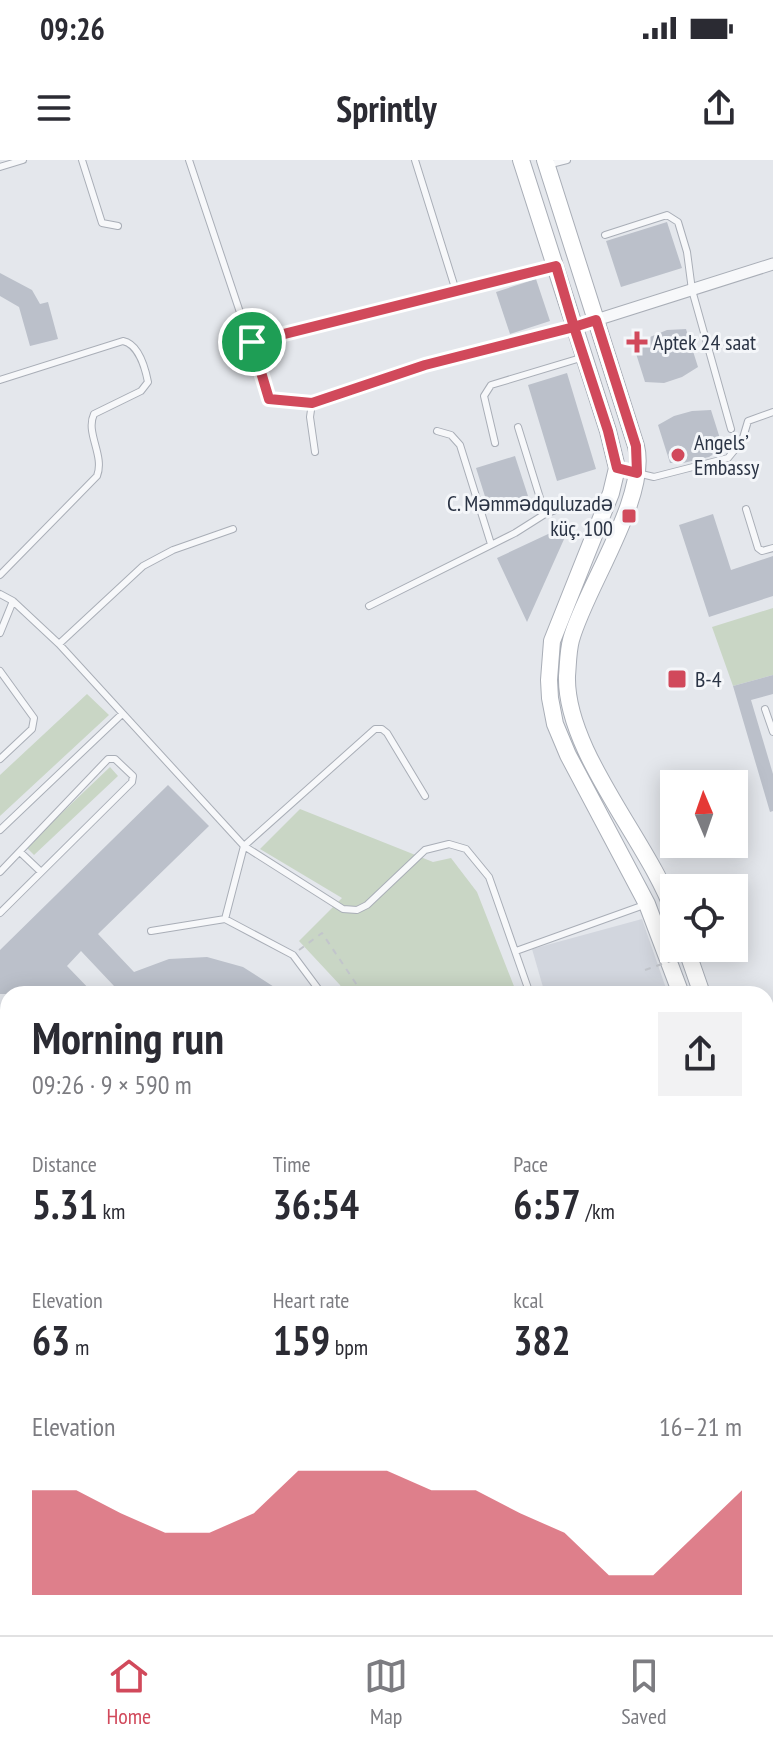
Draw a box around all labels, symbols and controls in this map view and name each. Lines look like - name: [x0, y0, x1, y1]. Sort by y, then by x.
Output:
- text: 09:26: [40, 9, 105, 48]
- text: Sprintly: [336, 85, 437, 132]
- icon: menu: [32, 86, 76, 130]
- icon: share: [697, 86, 741, 130]
- pin: [218, 308, 286, 376]
- icon: arrive: [230, 320, 274, 364]
- place label: Aptek 24 saat: [653, 328, 756, 356]
- marker: Aptek 24 saat: [628, 333, 646, 351]
- place label: Angels’ Embassy: [694, 428, 760, 481]
- marker: Angels’ Embassy: [669, 446, 687, 464]
- place label: C. Məmmədquluzadə küç. 100: [447, 489, 613, 542]
- marker: C. Məmmədquluzadə küç. 100: [620, 507, 638, 525]
- place label: B-4: [695, 665, 722, 693]
- marker: B-4: [666, 668, 688, 690]
- north arrow: [660, 770, 748, 858]
- map controls: [660, 770, 748, 962]
- button: locate: [660, 874, 748, 962]
- text: Morning run: [32, 1009, 224, 1066]
- button: share: [658, 1012, 742, 1096]
- text: 09:26 · 9 × 590 m: [32, 1068, 192, 1101]
- text: Distance: [32, 1150, 97, 1178]
- text: Time: [273, 1150, 311, 1178]
- text: Pace: [513, 1150, 548, 1178]
- text: 5.31: [32, 1178, 98, 1230]
- text: 36:54: [273, 1178, 359, 1230]
- text: 6:57: [513, 1178, 581, 1230]
- text: km: [98, 1197, 125, 1225]
- text: /km: [581, 1197, 615, 1225]
- text: Elevation: [32, 1286, 103, 1314]
- text: Heart rate: [273, 1286, 349, 1314]
- text: kcal: [513, 1286, 543, 1314]
- text: 63: [32, 1314, 70, 1366]
- text: 159: [273, 1314, 330, 1366]
- text: 382: [513, 1314, 571, 1366]
- text: m: [70, 1333, 89, 1361]
- text: bpm: [330, 1333, 368, 1361]
- text: Elevation: [32, 1410, 115, 1443]
- text: 16–21 m: [659, 1410, 742, 1443]
- tab: Home: [106, 1654, 151, 1730]
- tab: Map: [364, 1654, 408, 1730]
- tab: Saved: [621, 1654, 667, 1730]

